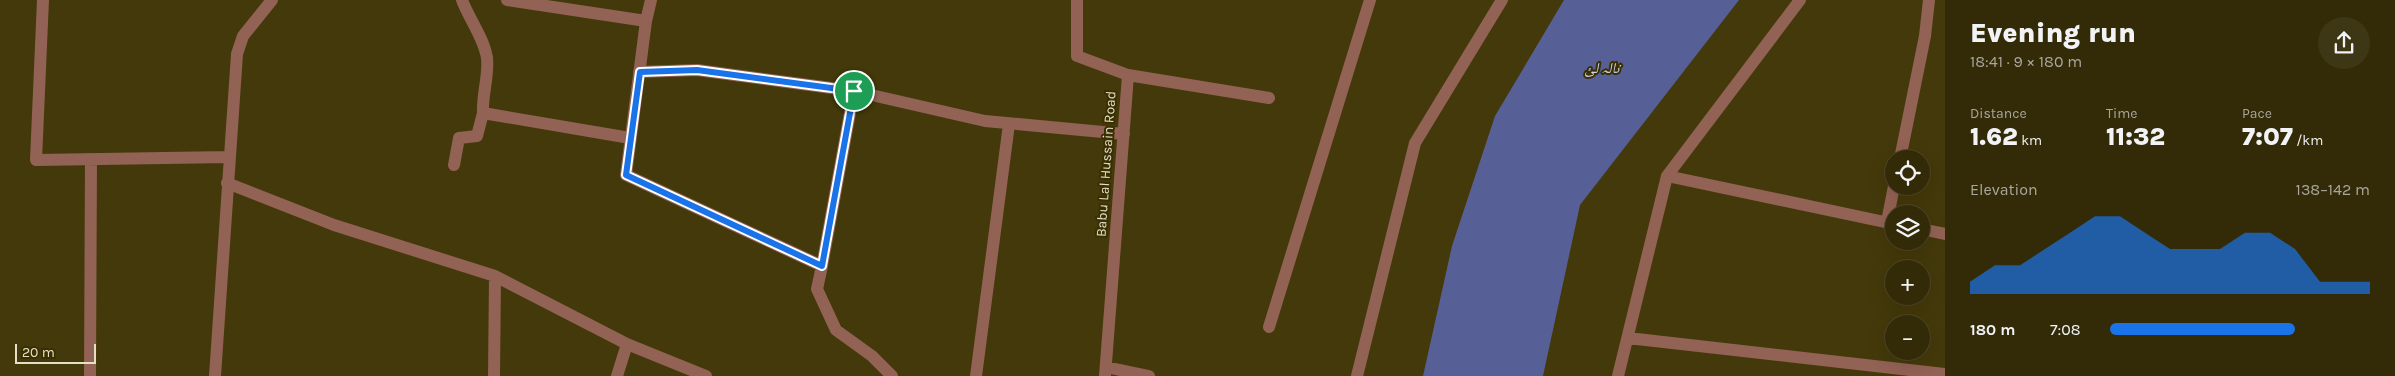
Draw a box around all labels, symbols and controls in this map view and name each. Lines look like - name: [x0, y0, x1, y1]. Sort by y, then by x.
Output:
- text: Evening run: [1970, 16, 2136, 49]
- button: share: [2318, 17, 2370, 69]
- text: 18:41 · 9 × 180 m: [1970, 52, 2082, 71]
- water label: نالہ لئ: [1585, 59, 1622, 77]
- pin: [833, 70, 875, 112]
- icon: arrive: [840, 77, 868, 105]
- street label: Babu Lal Hussain Road: [1092, 90, 1120, 238]
- text: Distance: [1970, 105, 2027, 122]
- text: Time: [2106, 105, 2137, 122]
- text: Pace: [2242, 105, 2272, 122]
- text: 1.62: [1970, 122, 2018, 151]
- text: 11:32: [2106, 122, 2165, 151]
- text: 7:07: [2242, 122, 2293, 151]
- text: km: [2018, 132, 2042, 149]
- text: /km: [2293, 132, 2323, 149]
- map controls: [1885, 150, 1930, 360]
- button: locate: [1885, 150, 1930, 195]
- text: Elevation: [1970, 180, 2038, 199]
- text: 138–142 m: [2296, 180, 2370, 199]
- button: layers: [1885, 205, 1930, 250]
- button: +: [1885, 260, 1930, 305]
- button: −: [1885, 315, 1930, 360]
- text: 180 m: [1970, 320, 2015, 339]
- text: 7:08: [2050, 320, 2081, 339]
- scale bar: [15, 341, 96, 364]
- text: 20 m: [22, 344, 55, 361]

